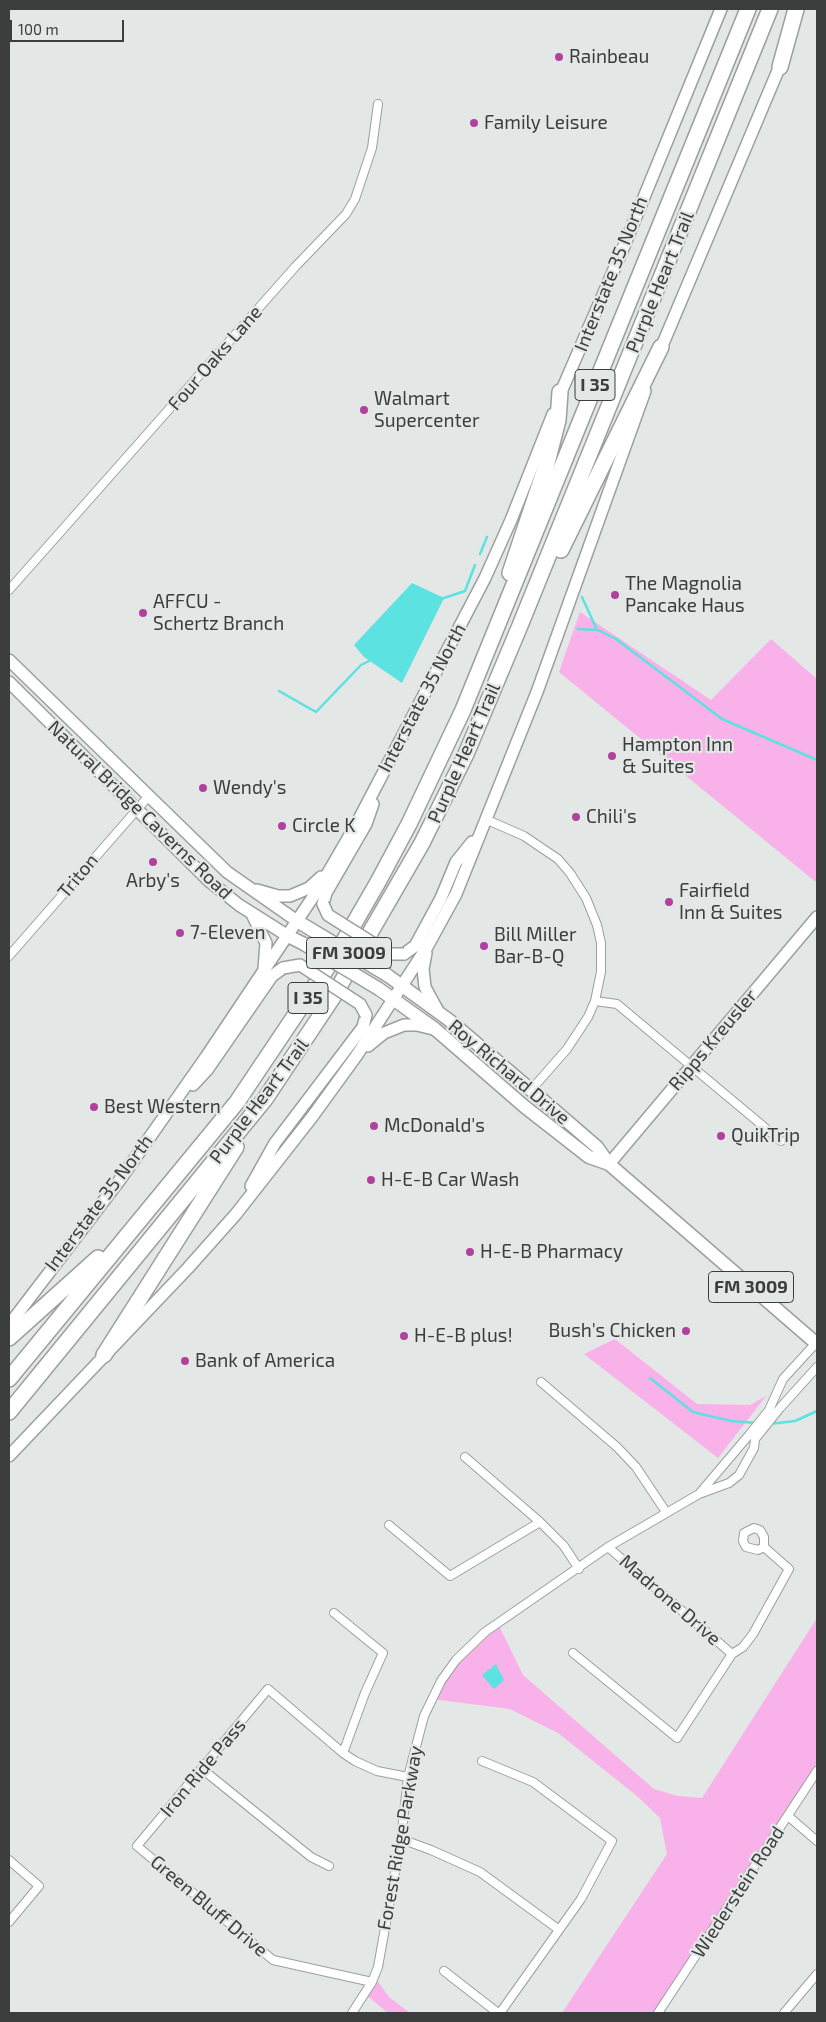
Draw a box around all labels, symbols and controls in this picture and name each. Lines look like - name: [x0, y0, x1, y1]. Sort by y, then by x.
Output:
- scale bar: [12, 10, 126, 42]
- text: 100 m: [18, 20, 59, 38]
- place label: Rainbeau: [569, 46, 649, 68]
- marker: Rainbeau: [553, 51, 565, 63]
- place label: Family Leisure: [484, 112, 608, 134]
- marker: Family Leisure: [468, 117, 480, 129]
- street label: Interstate 35 North: [569, 193, 653, 355]
- street label: Purple Heart Trail: [621, 208, 699, 356]
- street label: Four Oaks Lane: [163, 301, 267, 415]
- road number: I 35: [575, 370, 615, 400]
- place label: Walmart Supercenter: [374, 388, 480, 432]
- marker: Walmart Supercenter: [358, 404, 370, 416]
- place label: The Magnolia Pancake Haus: [625, 573, 745, 617]
- marker: The Magnolia Pancake Haus: [609, 589, 621, 601]
- place label: AFFCU - Schertz Branch: [153, 591, 284, 635]
- marker: AFFCU - Schertz Branch: [137, 607, 149, 619]
- street label: Interstate 35 North: [373, 620, 471, 776]
- street label: Purple Heart Trail: [423, 679, 505, 827]
- street label: Natural Bridge Caverns Road: [43, 716, 237, 904]
- place label: Hampton Inn & Suites: [622, 734, 733, 778]
- marker: Hampton Inn & Suites: [606, 750, 618, 762]
- place label: Wendy's: [213, 777, 286, 799]
- marker: Wendy's: [197, 782, 209, 794]
- place label: Chili's: [586, 806, 637, 828]
- marker: Chili's: [570, 811, 582, 823]
- place label: Circle K: [292, 815, 356, 837]
- marker: Circle K: [276, 820, 288, 832]
- street label: Triton: [53, 849, 103, 903]
- marker: Arby's: [147, 856, 159, 868]
- place label: Arby's: [126, 870, 180, 892]
- place label: Fairfield Inn & Suites: [679, 880, 782, 924]
- marker: Fairfield Inn & Suites: [663, 896, 675, 908]
- place label: 7-Eleven: [190, 922, 265, 944]
- place label: Bill Miller Bar-B-Q: [494, 924, 576, 968]
- marker: 7-Eleven: [174, 927, 186, 939]
- road number: FM 3009: [306, 938, 392, 968]
- marker: Bill Miller Bar-B-Q: [478, 940, 490, 952]
- road number: I 35: [288, 982, 328, 1014]
- street label: Ripps Kreusler: [664, 985, 762, 1095]
- street label: Roy Richard Drive: [444, 1015, 574, 1129]
- street label: Purple Heart Trail: [205, 1034, 313, 1168]
- place label: Best Western: [104, 1096, 221, 1118]
- marker: Best Western: [88, 1101, 100, 1113]
- place label: McDonald's: [384, 1115, 485, 1137]
- marker: McDonald's: [368, 1120, 380, 1132]
- place label: QuikTrip: [731, 1125, 800, 1147]
- street label: Interstate 35 North: [40, 1130, 158, 1276]
- marker: QuikTrip: [715, 1130, 727, 1142]
- place label: H-E-B Car Wash: [381, 1169, 519, 1191]
- marker: H-E-B Car Wash: [365, 1174, 377, 1186]
- place label: H-E-B Pharmacy: [480, 1241, 623, 1263]
- marker: H-E-B Pharmacy: [464, 1246, 476, 1258]
- road number: FM 3009: [708, 1272, 794, 1302]
- place label: Bush's Chicken: [549, 1320, 676, 1342]
- place label: H-E-B plus!: [414, 1325, 513, 1347]
- marker: Bush's Chicken: [680, 1325, 692, 1337]
- marker: H-E-B plus!: [398, 1330, 410, 1342]
- place label: Bank of America: [195, 1350, 335, 1372]
- marker: Bank of America: [179, 1355, 191, 1367]
- street label: Madrone Drive: [615, 1550, 725, 1650]
- street label: Iron Ride Pass: [155, 1714, 251, 1822]
- street label: Forest Ridge Parkway: [373, 1744, 427, 1932]
- street label: Wiederstein Road: [687, 1822, 789, 1962]
- street label: Green Bluff Drive: [146, 1850, 272, 1962]

